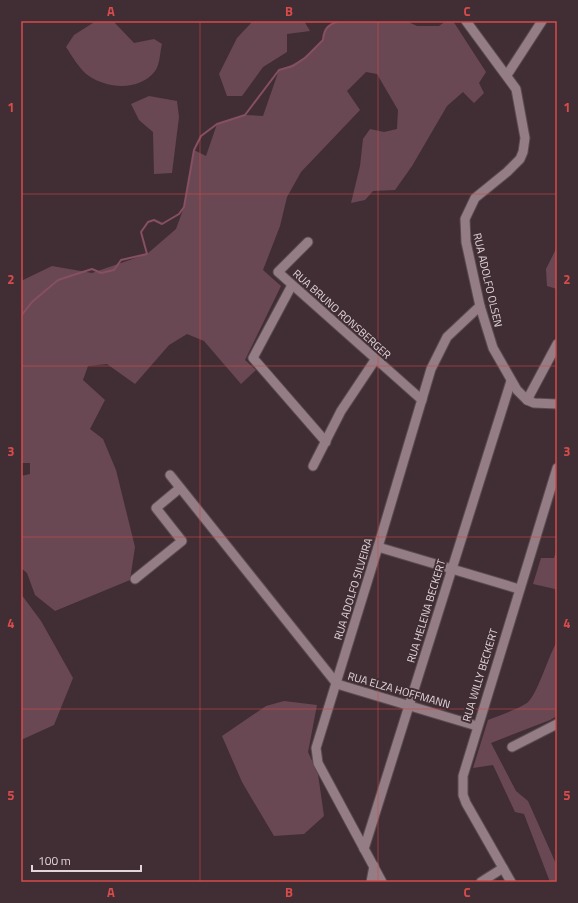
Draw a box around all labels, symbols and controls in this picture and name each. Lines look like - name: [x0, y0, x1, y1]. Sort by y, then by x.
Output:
- text: A: [107, 1, 115, 21]
- text: B: [285, 1, 293, 21]
- text: C: [463, 1, 471, 21]
- text: 1: [7, 97, 15, 117]
- text: 1: [563, 97, 571, 117]
- street label: RUA ADOLFO OLSEN: [469, 231, 507, 329]
- street label: RUA BRUNO RONSBERGER: [289, 265, 395, 363]
- text: 2: [7, 269, 15, 289]
- text: 2: [563, 269, 571, 289]
- text: 3: [7, 441, 15, 461]
- text: 3: [563, 441, 571, 461]
- street label: RUA ADOLFO SILVEIRA: [330, 536, 376, 642]
- street label: RUA HELENA BECKERT: [403, 557, 449, 665]
- text: 4: [7, 613, 15, 633]
- text: 4: [563, 613, 571, 633]
- street label: RUA WILLY BECKERT: [458, 626, 502, 724]
- street label: RUA ELZA HOFFMANN: [346, 668, 452, 712]
- text: 5: [7, 785, 15, 805]
- text: 5: [563, 785, 571, 805]
- scale bar: [32, 847, 141, 873]
- text: 100 m: [38, 851, 71, 870]
- text: A: [107, 882, 115, 902]
- text: B: [285, 882, 293, 902]
- text: C: [463, 882, 471, 902]

